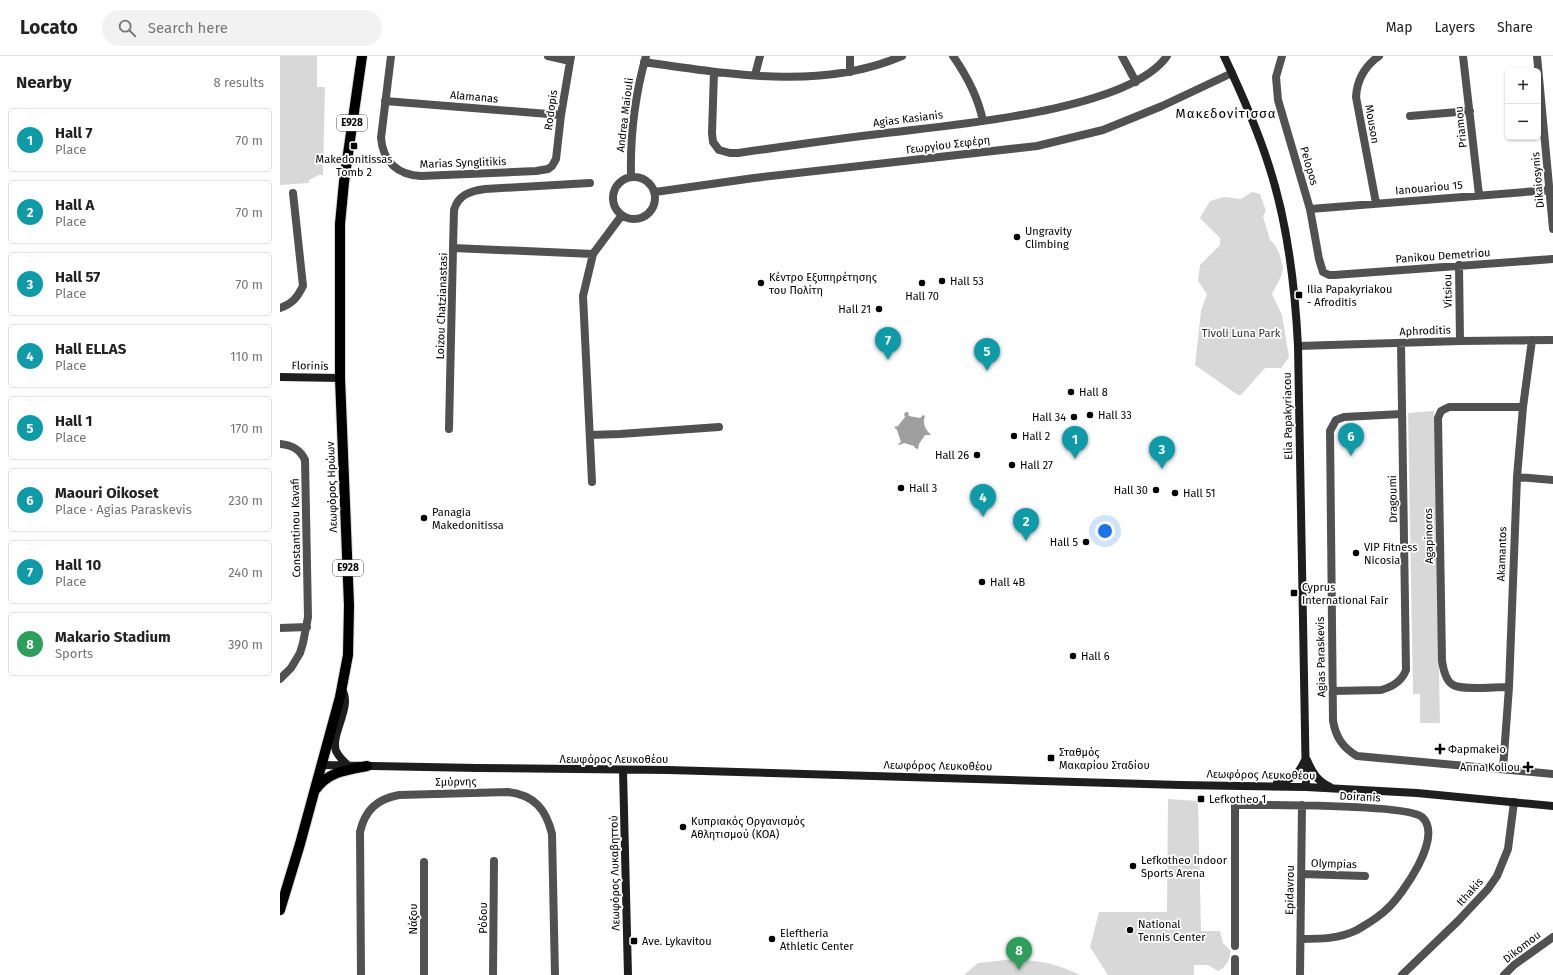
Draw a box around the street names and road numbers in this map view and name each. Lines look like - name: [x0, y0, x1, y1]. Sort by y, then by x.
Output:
- street label: Andrea Maiouli: [614, 77, 636, 153]
- street label: Alamanas: [449, 88, 499, 106]
- street label: Rodopis: [542, 89, 560, 131]
- street label: Mouson: [1362, 103, 1382, 145]
- street label: Priamou: [1452, 106, 1470, 148]
- street label: Agias Kasianis: [872, 108, 944, 130]
- road number: E928: [337, 115, 367, 131]
- street label: Γεωργίου Σεφέρη: [905, 133, 991, 157]
- street label: Pelopos: [1297, 145, 1321, 187]
- street label: Dikaiosynis: [1529, 151, 1547, 209]
- street label: Marias Synglitikis: [420, 155, 506, 171]
- street label: Ianouariou 15: [1395, 179, 1464, 197]
- street label: Panikou Demetriou: [1395, 246, 1491, 266]
- street label: Loizou Chatzianastasi: [434, 252, 450, 360]
- street label: Vitsiou: [1441, 274, 1455, 308]
- street label: Aphroditis: [1399, 324, 1451, 338]
- street label: Florinis: [291, 359, 329, 373]
- street label: Elia Papakyriacou: [1281, 372, 1295, 460]
- street label: Λεωφόρος Ηρώων: [324, 440, 340, 533]
- street label: Dragoumi: [1386, 475, 1400, 523]
- street label: Constantinou Kavafi: [289, 478, 303, 578]
- street label: Agapinoros: [1422, 508, 1436, 564]
- street label: Akamantos: [1495, 526, 1509, 582]
- road number: E928: [333, 560, 363, 576]
- street label: Agias Paraskevis: [1314, 616, 1328, 698]
- street label: Λεωφόρος Λευκοθέου: [560, 753, 668, 766]
- street label: Λεωφόρος Λευκοθέου: [883, 759, 993, 773]
- street label: Λεωφόρος Λευκοθέου: [1206, 768, 1316, 782]
- street label: Σμύρνης: [435, 775, 477, 789]
- street label: Doiranis: [1339, 789, 1381, 805]
- street label: Λεωφόρος Λυκαβηττού: [607, 815, 623, 931]
- street label: Olympias: [1311, 857, 1357, 871]
- street label: Epidavrou: [1283, 865, 1297, 915]
- street label: Ithakis: [1454, 875, 1486, 909]
- street label: Ρόδου: [477, 902, 490, 934]
- street label: Νάξου: [407, 903, 420, 935]
- street label: Dikomou: [1501, 928, 1543, 966]

